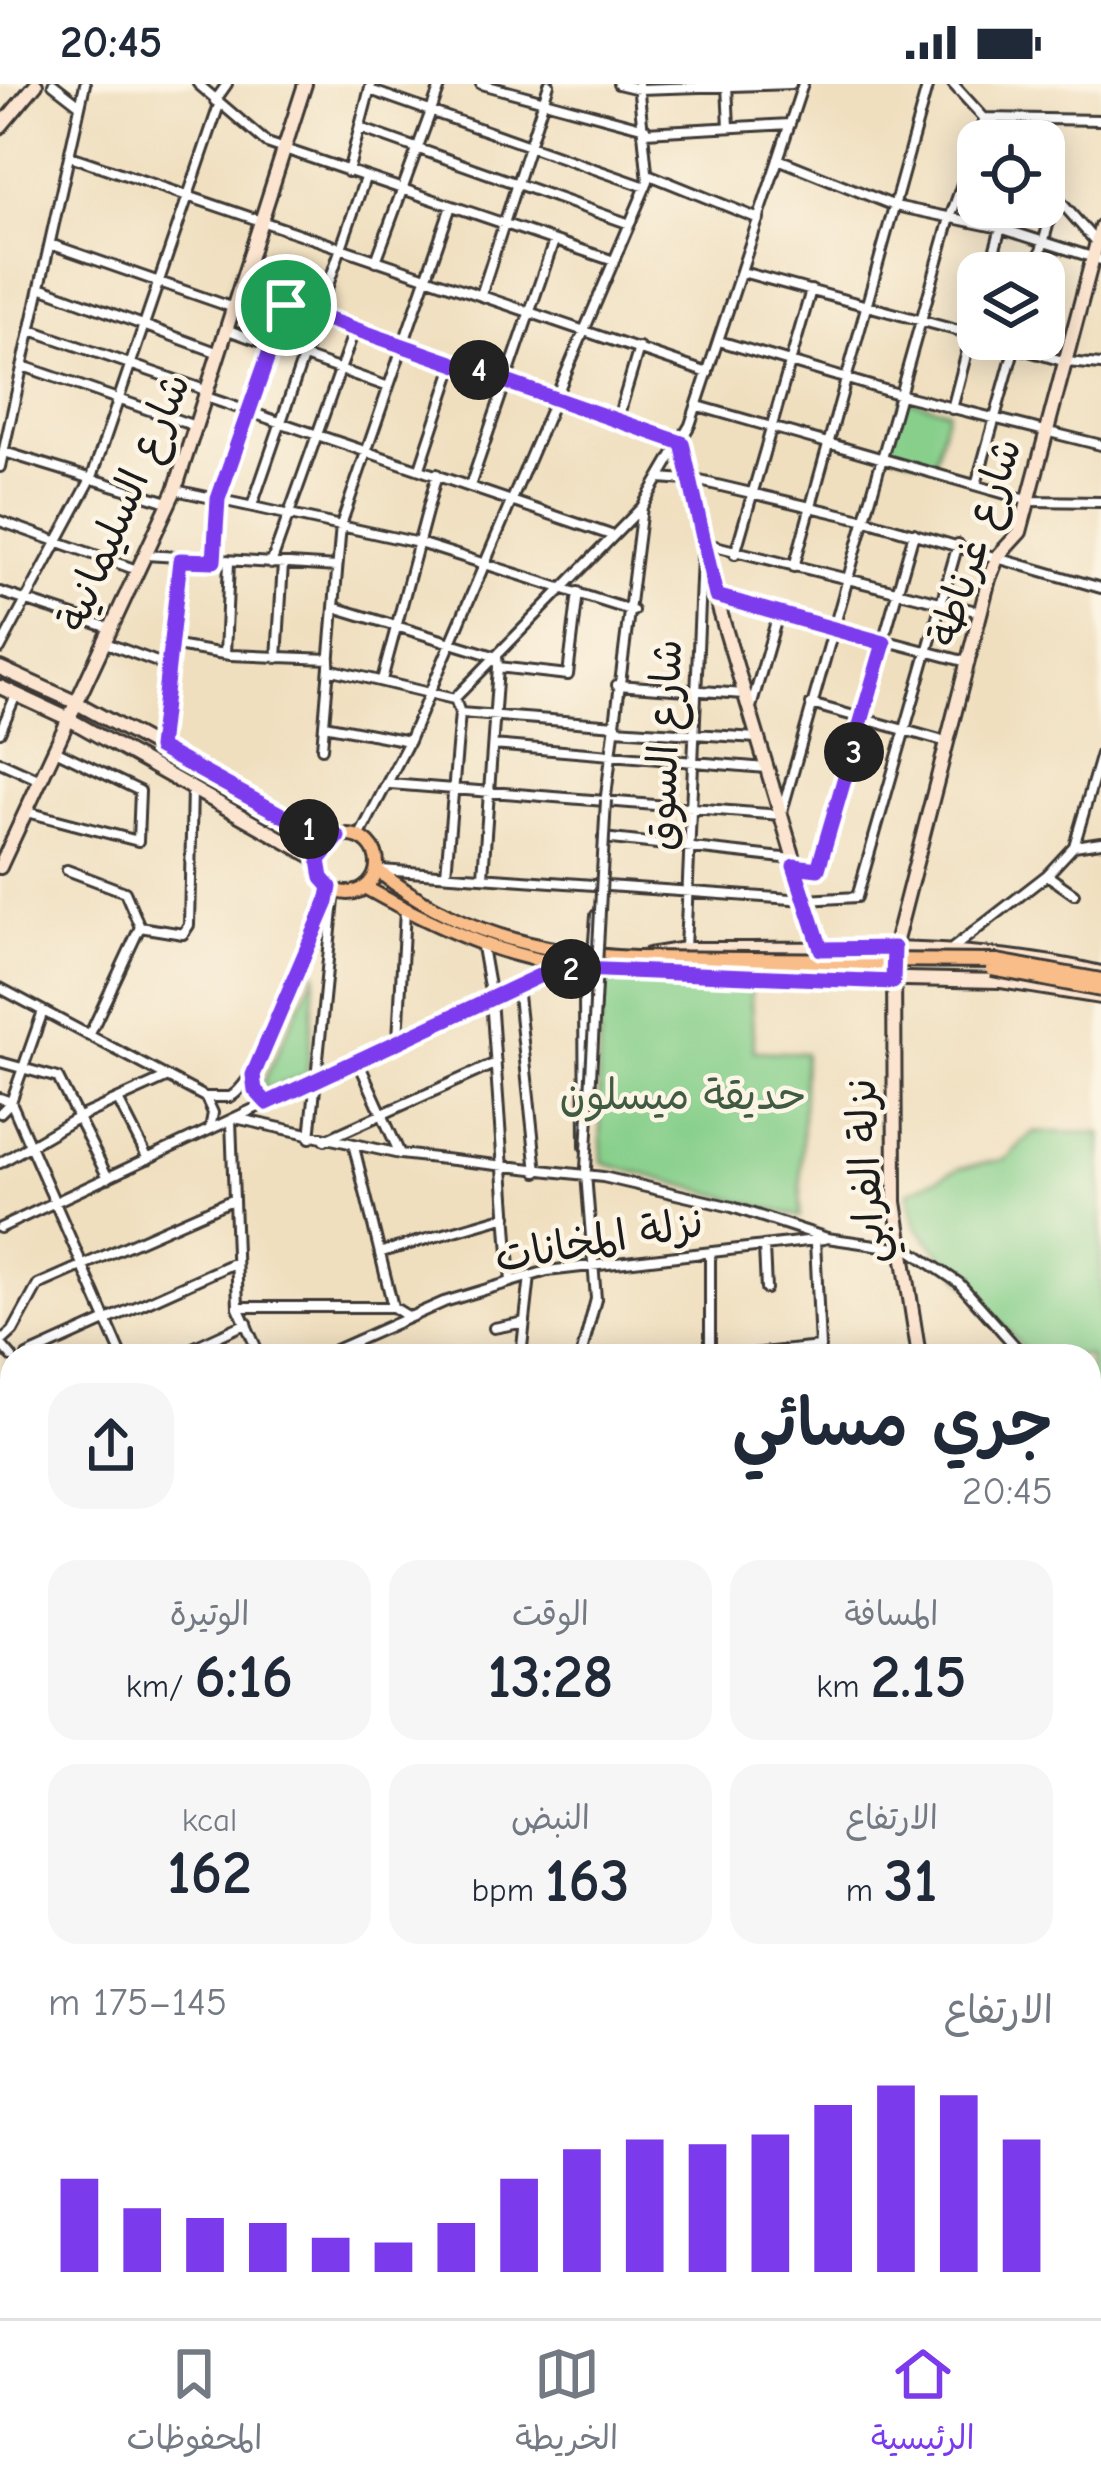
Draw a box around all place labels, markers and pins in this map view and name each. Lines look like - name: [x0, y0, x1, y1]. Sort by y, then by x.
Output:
- pin: [235, 254, 337, 356]
- pin: 4: [449, 340, 509, 400]
- pin: 3: [824, 722, 884, 782]
- pin: 1: [279, 799, 339, 859]
- pin: 2: [541, 939, 601, 999]

